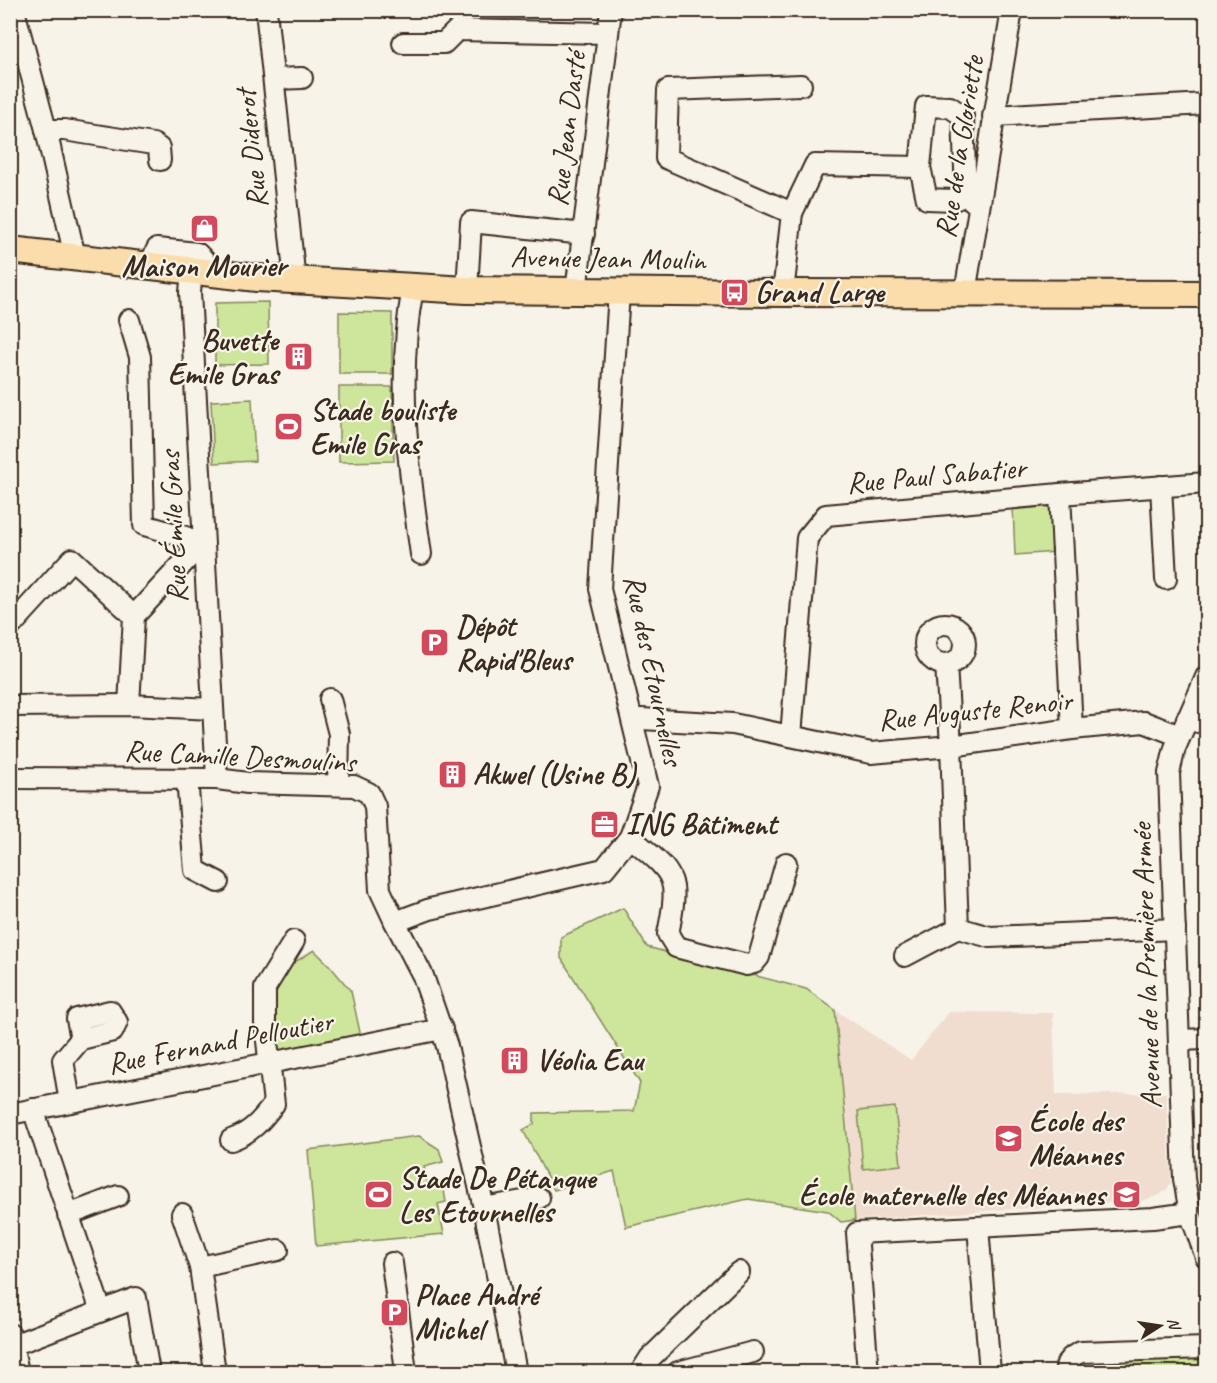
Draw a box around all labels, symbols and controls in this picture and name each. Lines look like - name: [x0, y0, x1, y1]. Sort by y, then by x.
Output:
- street label: Rue Jean Dasté: [538, 45, 595, 208]
- street label: Rue de la Gloriette: [926, 51, 992, 241]
- street label: Rue Diderot: [225, 84, 276, 210]
- shop icon: Maison Mourier: [188, 213, 220, 245]
- street label: Avenue Jean Moulin: [510, 237, 707, 279]
- place label: Maison Mourier: [122, 247, 290, 285]
- place label: Grand Large: [755, 273, 886, 311]
- bus stop icon: Grand Large: [718, 276, 750, 308]
- place label: Buvette Emile Gras: [168, 321, 281, 393]
- building icon: Buvette Emile Gras: [283, 341, 315, 373]
- place label: Stade bouliste Emile Gras: [310, 391, 457, 463]
- sports icon: Stade bouliste Emile Gras: [273, 411, 305, 443]
- street label: Rue Émile Gras: [150, 447, 196, 604]
- street label: Rue Paul Sabatier: [845, 448, 1030, 502]
- street label: Rue des Etournelles: [615, 571, 693, 772]
- place label: Dépôt Rapid'Bleus: [456, 607, 575, 679]
- parking icon: Dépôt Rapid'Bleus: [419, 627, 451, 659]
- street label: Rue Auguste Renoir: [876, 681, 1076, 739]
- street label: Rue Camille Desmoulins: [123, 731, 359, 781]
- place label: Akwel (Usine B): [473, 755, 637, 793]
- building icon: Akwel (Usine B): [436, 758, 468, 790]
- place label: ING Bâtiment: [626, 805, 780, 843]
- office icon: ING Bâtiment: [589, 808, 621, 840]
- street label: Avenue de la Première Armée: [1122, 820, 1170, 1110]
- street label: Rue Fernand Pelloutier: [104, 1001, 338, 1082]
- place label: Véolia Eau: [536, 1041, 646, 1079]
- building icon: Véolia Eau: [499, 1044, 531, 1076]
- place label: École des Méannes: [1029, 1102, 1126, 1174]
- school or university icon: École des Méannes: [992, 1122, 1024, 1154]
- place label: Stade De Pétanque Les Etournelles: [399, 1159, 597, 1231]
- place label: École maternelle des Méannes: [799, 1176, 1108, 1214]
- sports icon: Stade De Pétanque Les Etournelles: [362, 1179, 394, 1211]
- school or university icon: École maternelle des Méannes: [1110, 1179, 1142, 1211]
- place label: Place André Michel: [415, 1276, 542, 1348]
- parking icon: Place André Michel: [378, 1296, 410, 1328]
- north arrow: [1130, 1296, 1190, 1356]
- text: N: [1163, 1316, 1185, 1333]

